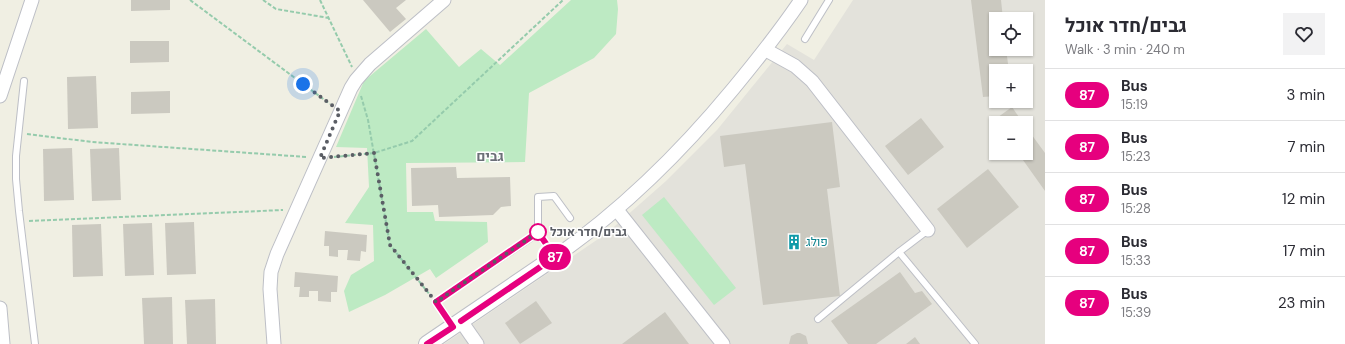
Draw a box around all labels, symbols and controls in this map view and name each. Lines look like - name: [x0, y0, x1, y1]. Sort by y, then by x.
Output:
- map controls: [989, 12, 1033, 160]
- button: locate: [989, 12, 1033, 56]
- text: גבים/חדר אוכל: [1065, 13, 1187, 38]
- button: heart: [1283, 13, 1325, 55]
- text: Walk · 3 min · 240 m: [1065, 41, 1185, 58]
- button: +: [989, 64, 1033, 108]
- your location: [293, 74, 313, 94]
- text: Bus: [1121, 76, 1148, 96]
- text: 3 min: [1287, 85, 1325, 105]
- text: 87: [1079, 86, 1095, 104]
- text: 15:19: [1121, 96, 1148, 113]
- button: −: [989, 116, 1033, 160]
- text: Bus: [1121, 128, 1148, 148]
- text: 7 min: [1287, 137, 1325, 157]
- text: 87: [1079, 138, 1095, 156]
- district label: גבים: [476, 147, 504, 165]
- text: 15:23: [1121, 148, 1151, 165]
- text: Bus: [1121, 180, 1148, 200]
- text: 12 min: [1282, 189, 1325, 209]
- text: 87: [1079, 190, 1095, 208]
- text: 15:28: [1121, 200, 1151, 217]
- marker: גבים/חדר אוכל: [529, 223, 547, 241]
- place label: גבים/חדר אוכל: [550, 224, 627, 240]
- text: Bus: [1121, 232, 1148, 252]
- building icon: פולג: [785, 233, 803, 251]
- place label: פולג: [806, 234, 828, 250]
- text: 17 min: [1283, 241, 1325, 261]
- text: 87: [1079, 242, 1095, 260]
- line badge: 87: [537, 244, 573, 270]
- text: 87: [547, 248, 563, 266]
- text: 15:33: [1121, 252, 1151, 269]
- text: Bus: [1121, 284, 1148, 304]
- text: 23 min: [1278, 293, 1325, 313]
- text: 87: [1079, 294, 1095, 312]
- text: 15:39: [1121, 304, 1151, 321]

